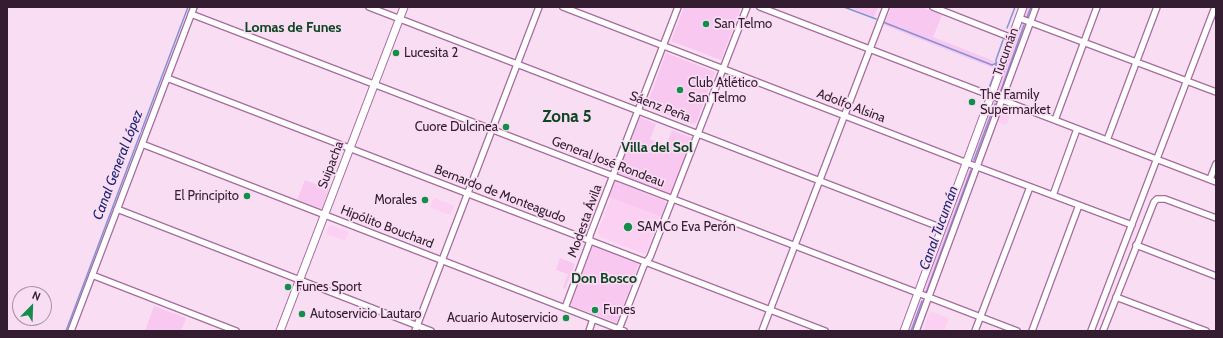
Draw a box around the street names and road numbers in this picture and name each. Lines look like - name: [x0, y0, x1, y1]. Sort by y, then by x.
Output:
- street label: Tucumán: [990, 26, 1022, 78]
- street label: Adolfo Alsina: [815, 86, 887, 126]
- street label: Sáenz Peña: [627, 88, 693, 126]
- street label: General José Rondeau: [549, 133, 667, 191]
- street label: Suipacha: [315, 139, 347, 191]
- street label: Bernardo de Monteagudo: [432, 162, 568, 226]
- street label: Modesta Ávila: [565, 182, 605, 260]
- street label: Hipólito Bouchard: [338, 202, 436, 252]

